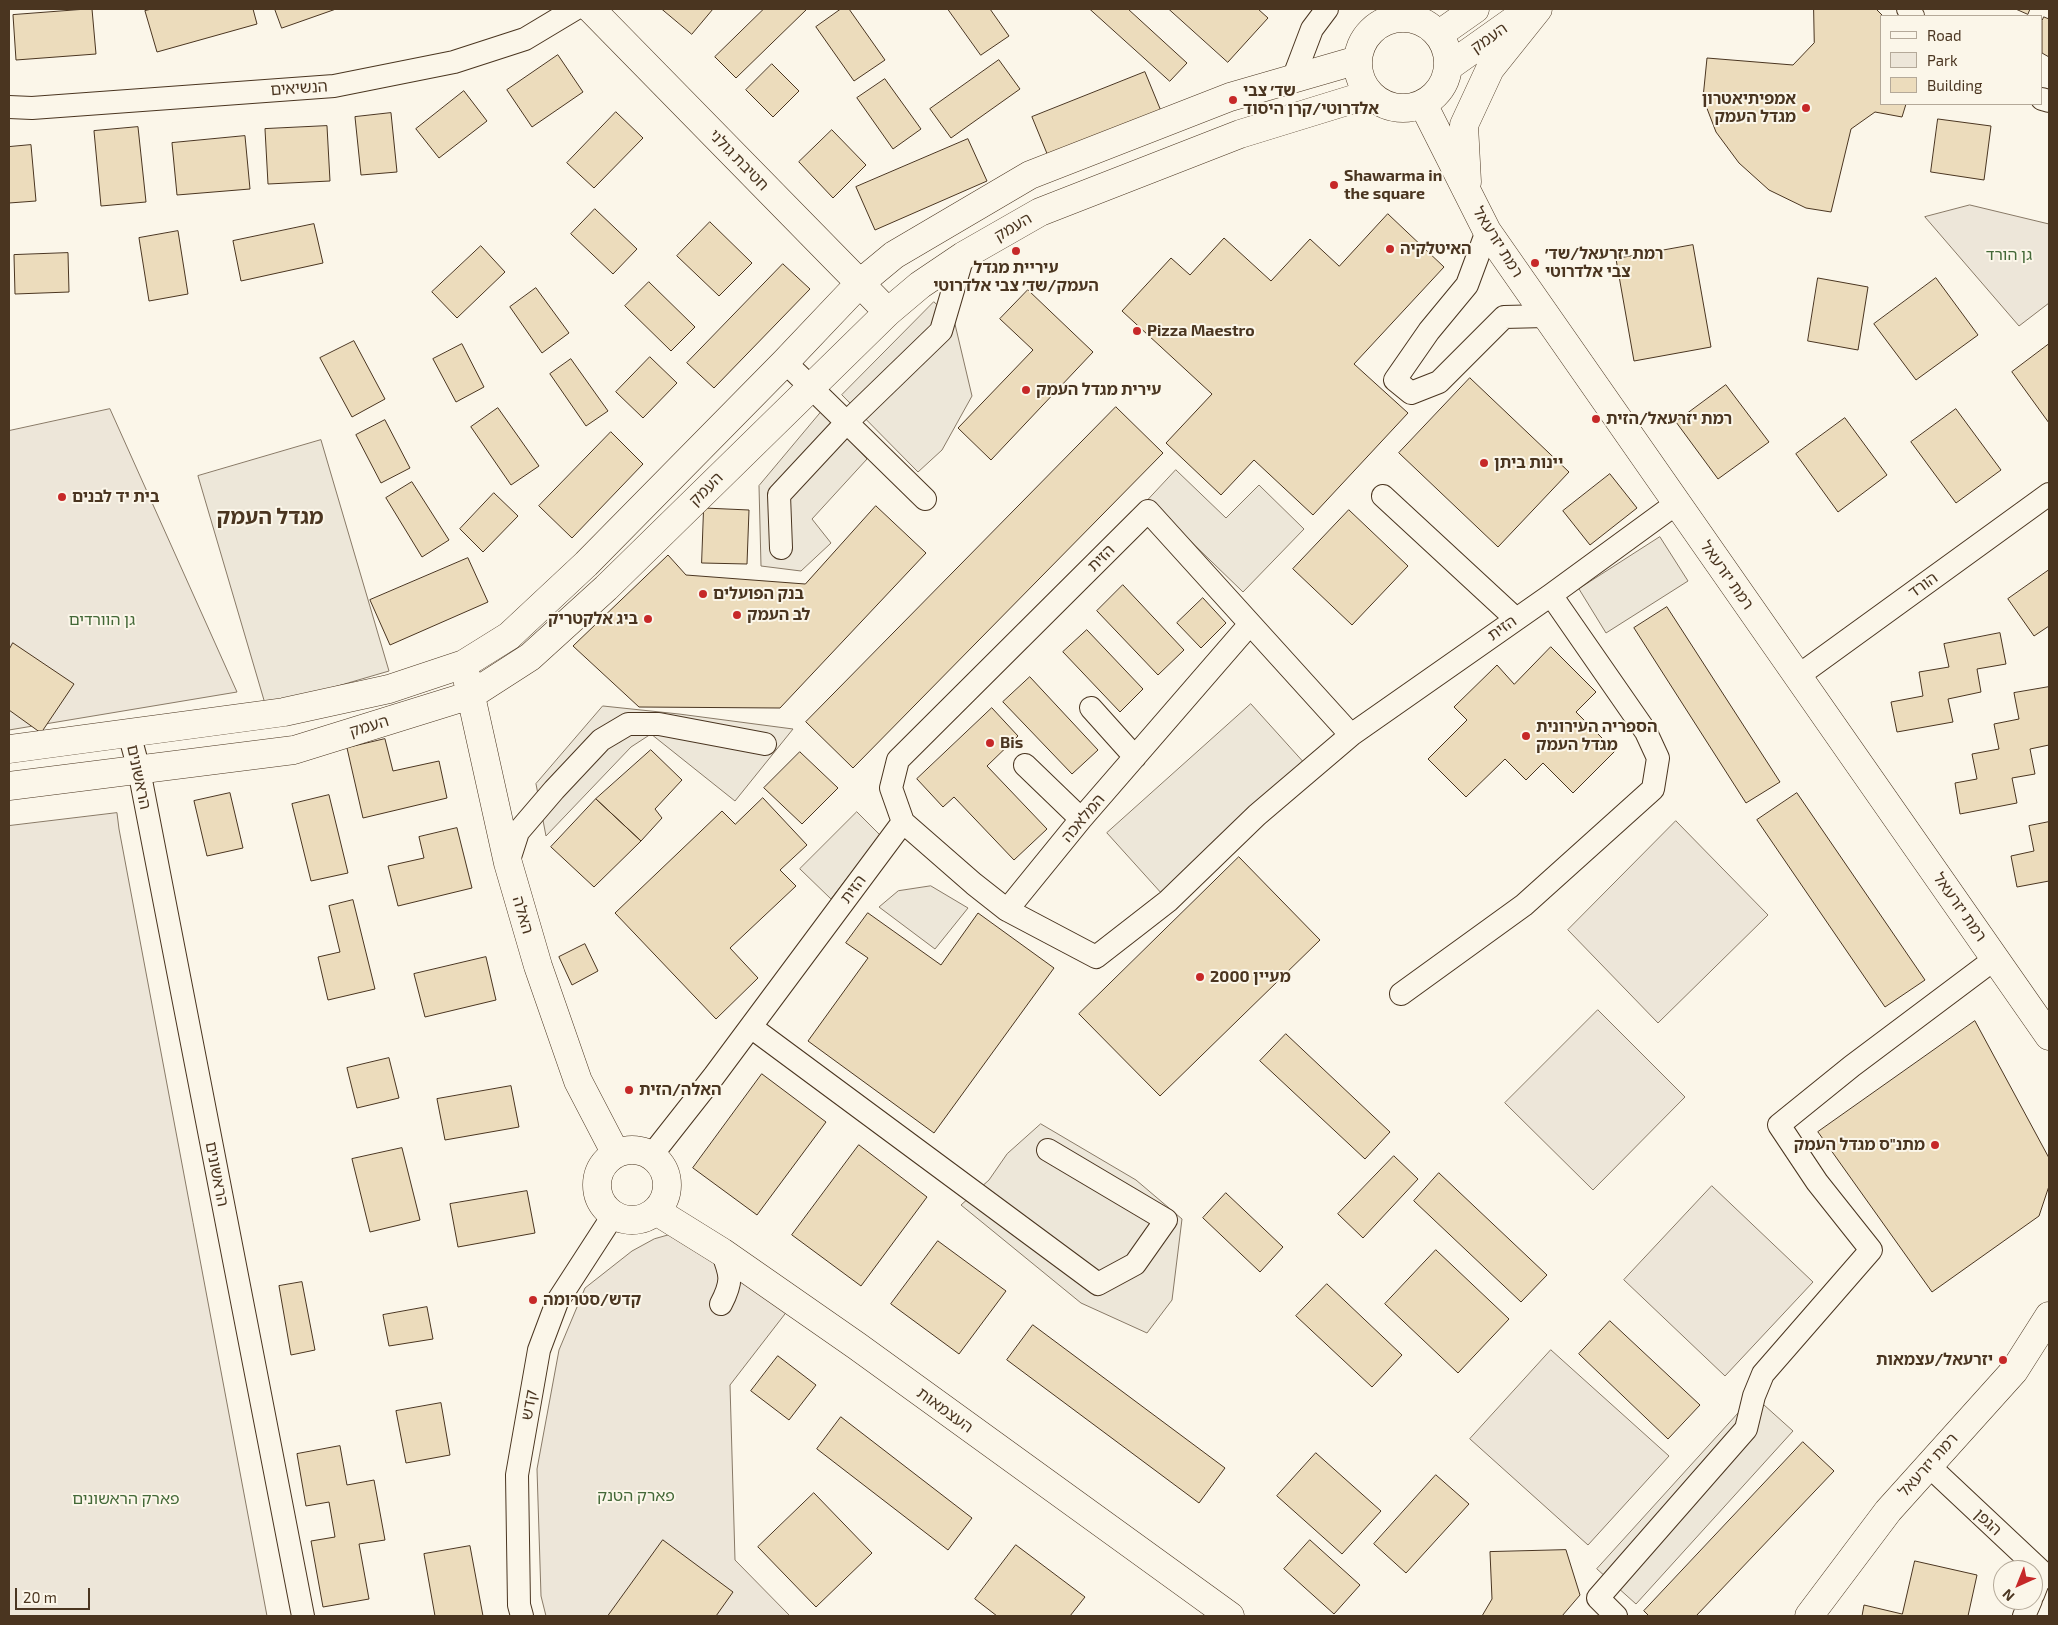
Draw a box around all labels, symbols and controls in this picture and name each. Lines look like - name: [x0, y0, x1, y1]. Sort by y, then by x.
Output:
- legend: [1880, 15, 2043, 105]
- street label: העמק: [1467, 19, 1511, 57]
- text: Road: [1927, 26, 1962, 44]
- text: Park: [1927, 51, 1958, 69]
- street label: הנשיאים: [270, 76, 328, 100]
- text: Building: [1927, 76, 1982, 94]
- place label: שד׳ צבי אלדרוטי/קרן היסוד: [1243, 81, 1379, 119]
- place label: אמפיתיאטרון מגדל העמק: [1702, 89, 1796, 127]
- marker: שד׳ צבי אלדרוטי/קרן היסוד: [1227, 94, 1239, 106]
- marker: אמפיתיאטרון מגדל העמק: [1800, 102, 1812, 114]
- street label: חטיבת גולני: [705, 125, 773, 195]
- place label: Shawarma in the square: [1344, 166, 1442, 204]
- marker: Shawarma in the square: [1328, 179, 1340, 191]
- street label: רמת יזרעאל: [1469, 203, 1527, 281]
- street label: העמק: [991, 209, 1035, 245]
- place label: האיטלקיה: [1400, 239, 1472, 259]
- marker: האיטלקיה: [1384, 243, 1396, 255]
- place label: רמת יזרעאל/שד׳ צבי אלדרוטי: [1545, 244, 1663, 282]
- marker: עיריית מגדל העמק/שד׳ צבי אלדרוטי: [1010, 245, 1022, 257]
- park label: גן הורד: [1986, 245, 2032, 265]
- marker: רמת יזרעאל/שד׳ צבי אלדרוטי: [1529, 257, 1541, 269]
- place label: עיריית מגדל העמק/שד׳ צבי אלדרוטי: [933, 258, 1099, 296]
- place label: Pizza Maestro: [1147, 321, 1255, 341]
- marker: Pizza Maestro: [1131, 325, 1143, 337]
- place label: עירית מגדל העמק: [1036, 380, 1161, 400]
- marker: עירית מגדל העמק: [1020, 384, 1032, 396]
- place label: רמת יזרעאל/הזית: [1606, 409, 1732, 429]
- marker: רמת יזרעאל/הזית: [1590, 413, 1602, 425]
- place label: יינות ביתן: [1494, 453, 1563, 473]
- marker: יינות ביתן: [1478, 457, 1490, 469]
- street label: העמק: [685, 468, 727, 510]
- place label: בית יד לבנים: [72, 487, 159, 507]
- marker: בית יד לבנים: [56, 491, 68, 503]
- district label: מגדל העמק: [216, 504, 324, 530]
- street label: רמת יזרעאל: [1696, 537, 1758, 613]
- street label: הזית: [1083, 540, 1119, 576]
- street label: הורד: [1905, 568, 1941, 602]
- place label: בנק הפועלים: [713, 584, 804, 604]
- marker: בנק הפועלים: [697, 588, 709, 600]
- place label: לב העמק: [747, 605, 811, 625]
- place label: ביג אלקטריק: [548, 609, 638, 629]
- marker: לב העמק: [731, 609, 743, 621]
- park label: גן הוורדים: [69, 610, 135, 630]
- street label: הזית: [1484, 611, 1520, 645]
- marker: ביג אלקטריק: [642, 613, 654, 625]
- street label: העמק: [347, 711, 391, 741]
- place label: הספריה העירונית מגדל העמק: [1536, 717, 1657, 755]
- marker: הספריה העירונית מגדל העמק: [1520, 730, 1532, 742]
- place label: Bis: [1000, 733, 1023, 753]
- marker: Bis: [984, 737, 996, 749]
- street label: הראשונים: [123, 743, 155, 811]
- street label: המלאכה: [1057, 790, 1109, 846]
- street label: רמת יזרעאל: [1929, 869, 1991, 945]
- street label: הזית: [836, 871, 870, 907]
- street label: האלה: [508, 894, 538, 936]
- place label: מעיין 2000: [1210, 967, 1291, 987]
- marker: מעיין 2000: [1194, 971, 1206, 983]
- place label: האלה/הזית: [639, 1080, 722, 1100]
- marker: האלה/הזית: [623, 1084, 635, 1096]
- place label: מתנ"ס מגדל העמק: [1794, 1135, 1925, 1155]
- marker: מתנ"ס מגדל העמק: [1929, 1139, 1941, 1151]
- street label: הראשונים: [201, 1140, 233, 1208]
- place label: קדש/סטרומה: [543, 1290, 641, 1310]
- marker: קדש/סטרומה: [527, 1294, 539, 1306]
- place label: יזרעאל/עצמאות: [1876, 1350, 1993, 1370]
- marker: יזרעאל/עצמאות: [1997, 1354, 2009, 1366]
- street label: העצמאות: [913, 1383, 977, 1437]
- street label: קדש: [517, 1388, 541, 1422]
- street label: רמת יזרעאל: [1894, 1429, 1962, 1501]
- park label: פארק הטנק: [597, 1486, 675, 1506]
- park label: פארק הראשונים: [72, 1489, 180, 1509]
- street label: הגפן: [1970, 1505, 2006, 1539]
- north arrow: [1993, 1560, 2043, 1610]
- scale bar: [18, 1578, 92, 1610]
- text: N: [1998, 1586, 2017, 1605]
- text: 20 m: [23, 1588, 57, 1606]

